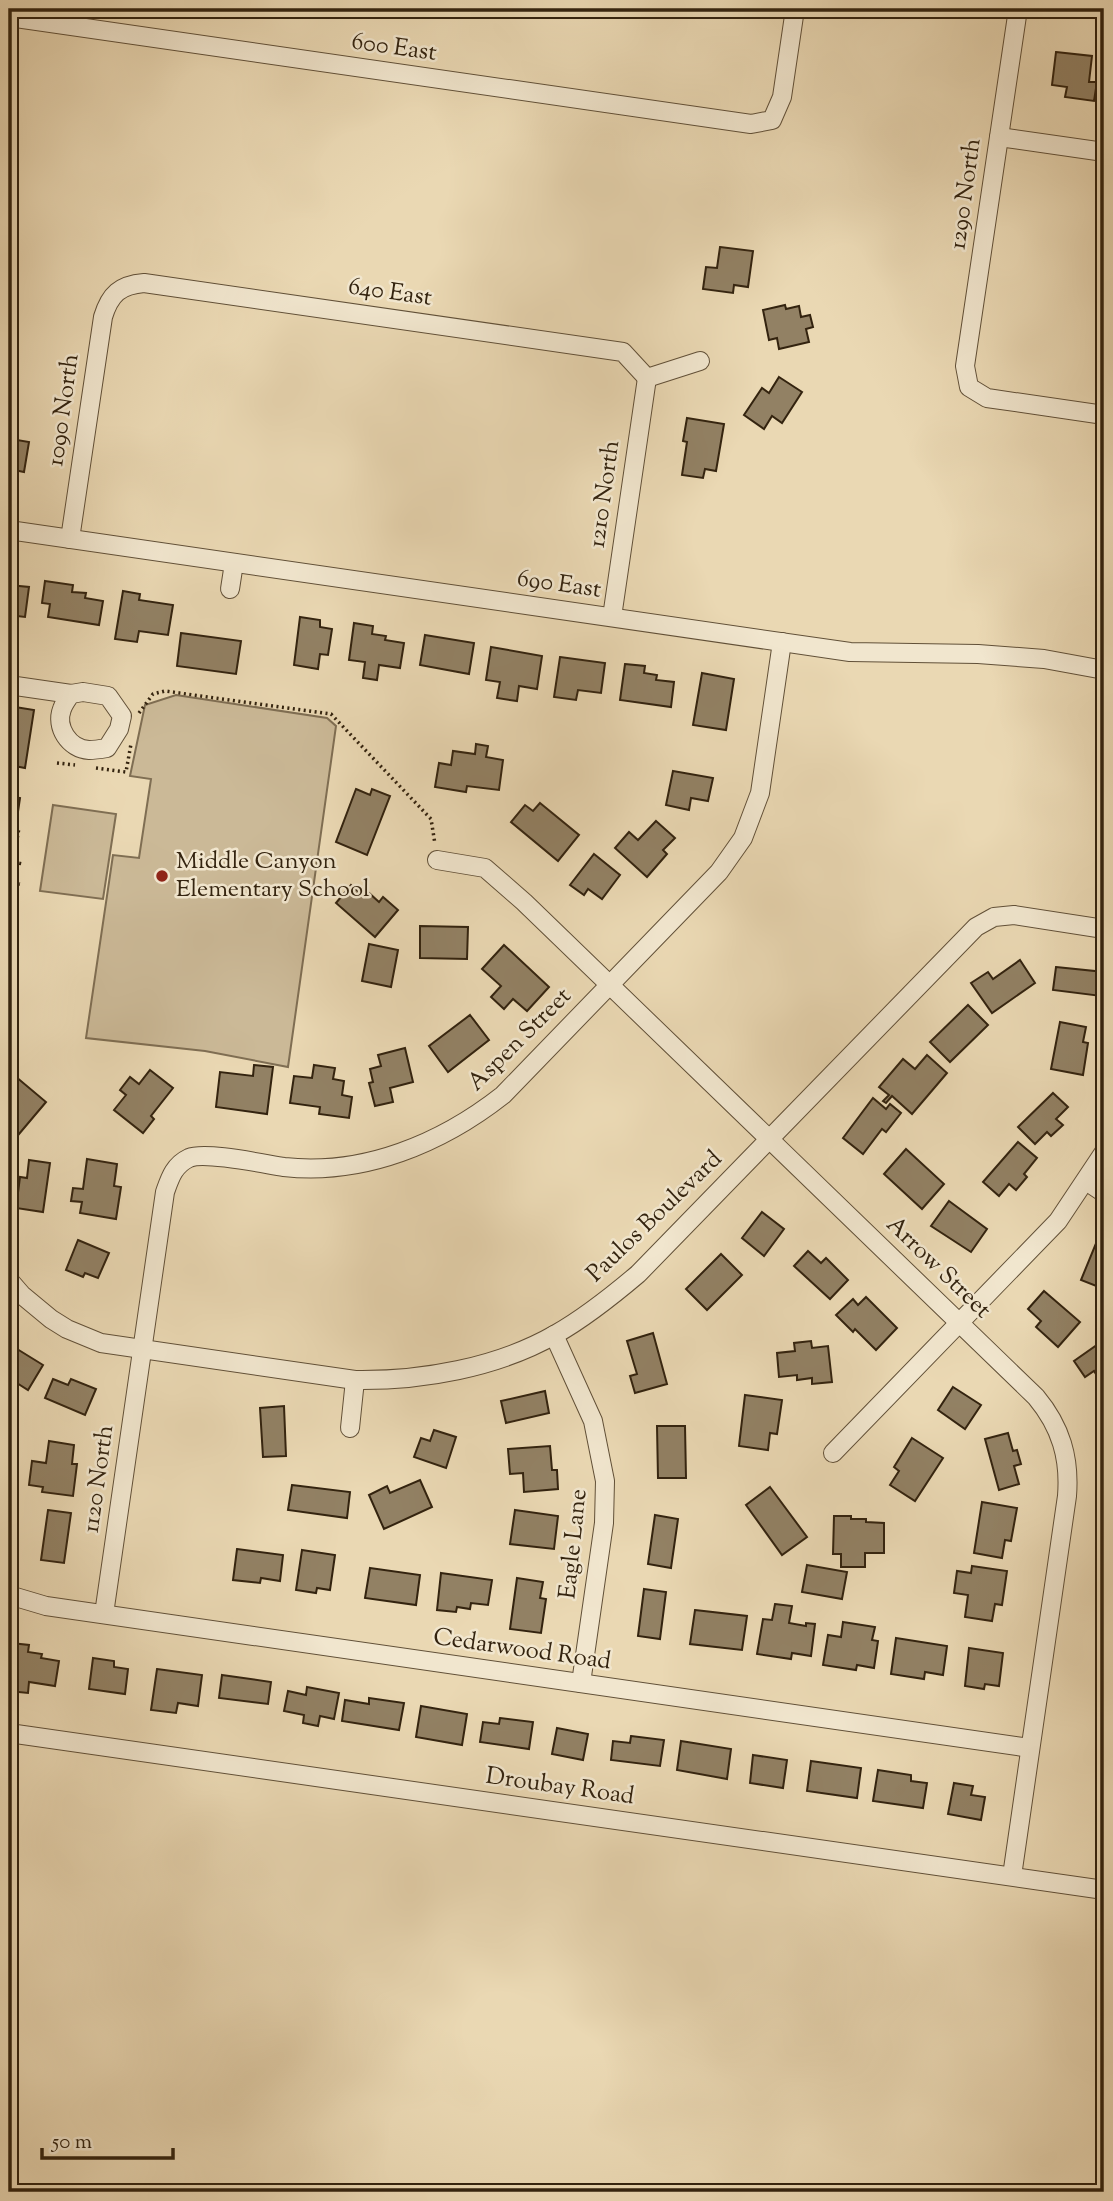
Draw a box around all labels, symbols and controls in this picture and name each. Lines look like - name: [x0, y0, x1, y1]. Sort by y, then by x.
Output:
- street label: 600 East: [349, 25, 439, 71]
- street label: 1290 North: [941, 136, 991, 252]
- street label: 640 East: [346, 270, 434, 316]
- street label: 1090 North: [39, 352, 89, 468]
- street label: 1210 North: [581, 438, 629, 550]
- street label: 690 East: [515, 562, 603, 608]
- place label: Middle Canyon Elementary School: [176, 845, 370, 907]
- marker: Middle Canyon Elementary School: [154, 868, 170, 884]
- street label: Aspen Street: [460, 980, 580, 1100]
- street label: Paulos Boulevard: [580, 1143, 731, 1291]
- street label: Arrow Street: [878, 1209, 998, 1327]
- street label: 1120 North: [75, 1423, 123, 1535]
- street label: Eagle Lane: [551, 1487, 597, 1601]
- street label: Cedarwood Road: [431, 1621, 614, 1679]
- street label: Droubay Road: [484, 1760, 637, 1814]
- scale bar: [42, 2117, 173, 2161]
- text: 50 m: [51, 2128, 92, 2158]

